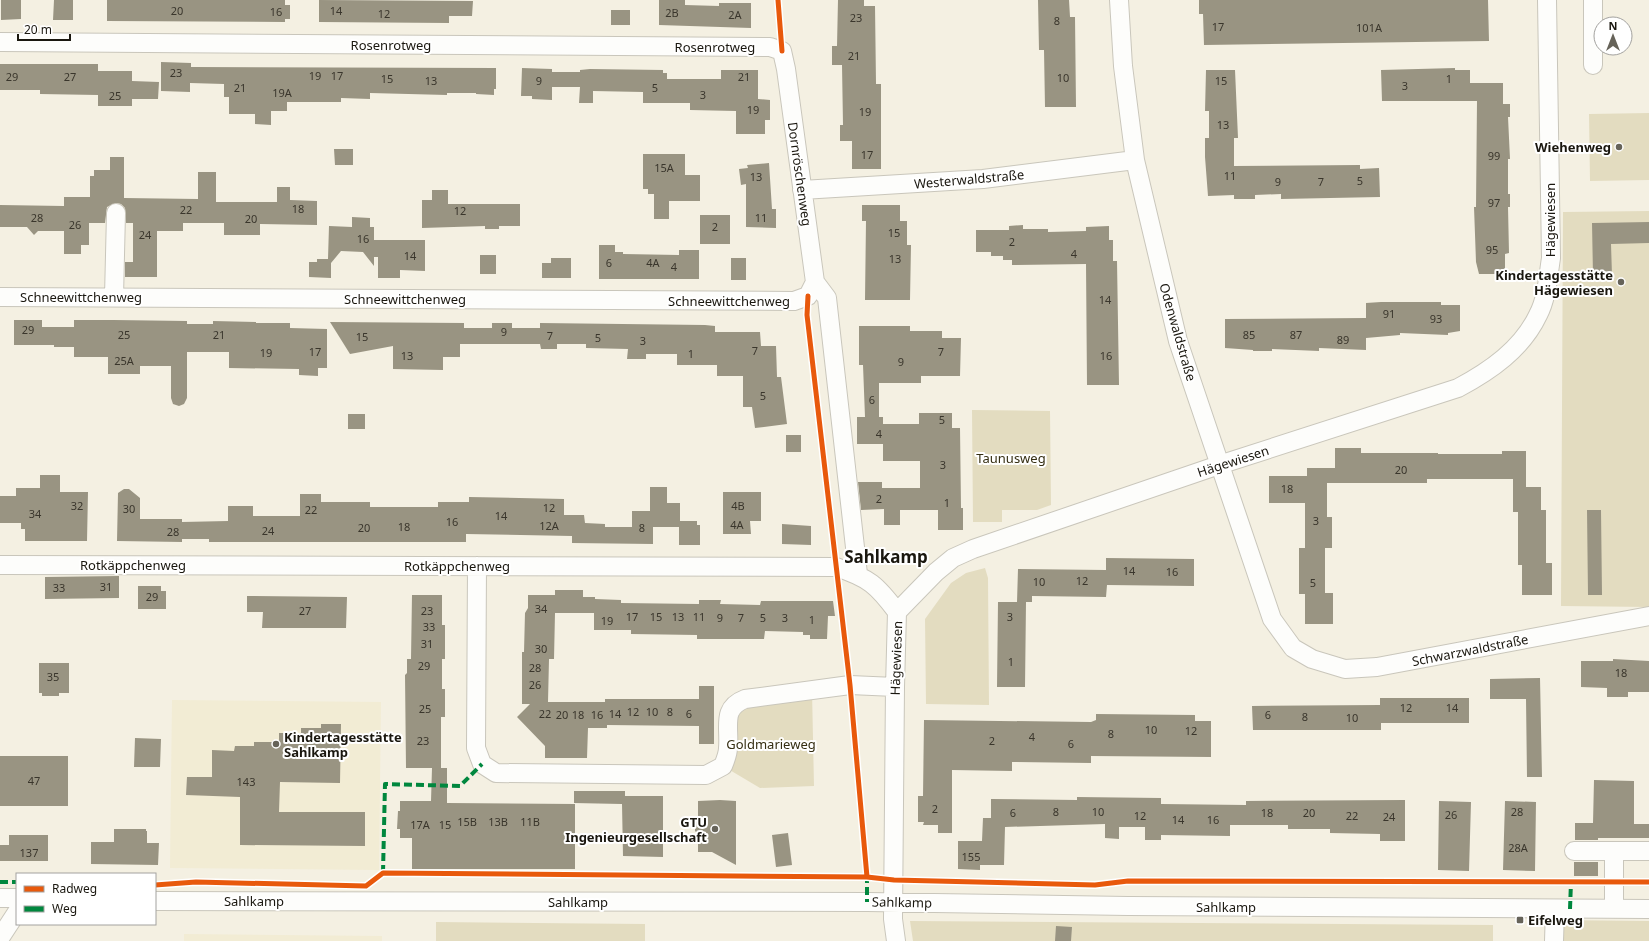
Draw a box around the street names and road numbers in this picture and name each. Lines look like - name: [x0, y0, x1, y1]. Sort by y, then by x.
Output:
- street label: Rosenrotweg: [351, 36, 431, 54]
- street label: Rosenrotweg: [675, 38, 755, 56]
- street label: Dornröschenweg: [784, 121, 816, 227]
- street label: Westerwaldstraße: [913, 165, 1025, 193]
- street label: Hägewiesen: [1541, 183, 1559, 257]
- street label: Odenwaldstraße: [1155, 281, 1201, 383]
- street label: Schneewittchenweg: [20, 288, 142, 306]
- street label: Schneewittchenweg: [344, 290, 466, 308]
- street label: Schneewittchenweg: [668, 292, 790, 310]
- street label: Hägewiesen: [1195, 441, 1271, 481]
- street label: Rotkäppchenweg: [80, 556, 186, 574]
- street label: Rotkäppchenweg: [404, 557, 510, 575]
- street label: Hägewiesen: [886, 620, 906, 696]
- street label: Schwarzwaldstraße: [1410, 630, 1530, 670]
- street label: Sahlkamp: [224, 892, 284, 910]
- street label: Sahlkamp: [872, 892, 932, 912]
- street label: Sahlkamp: [548, 893, 608, 911]
- street label: Sahlkamp: [1196, 898, 1256, 916]

